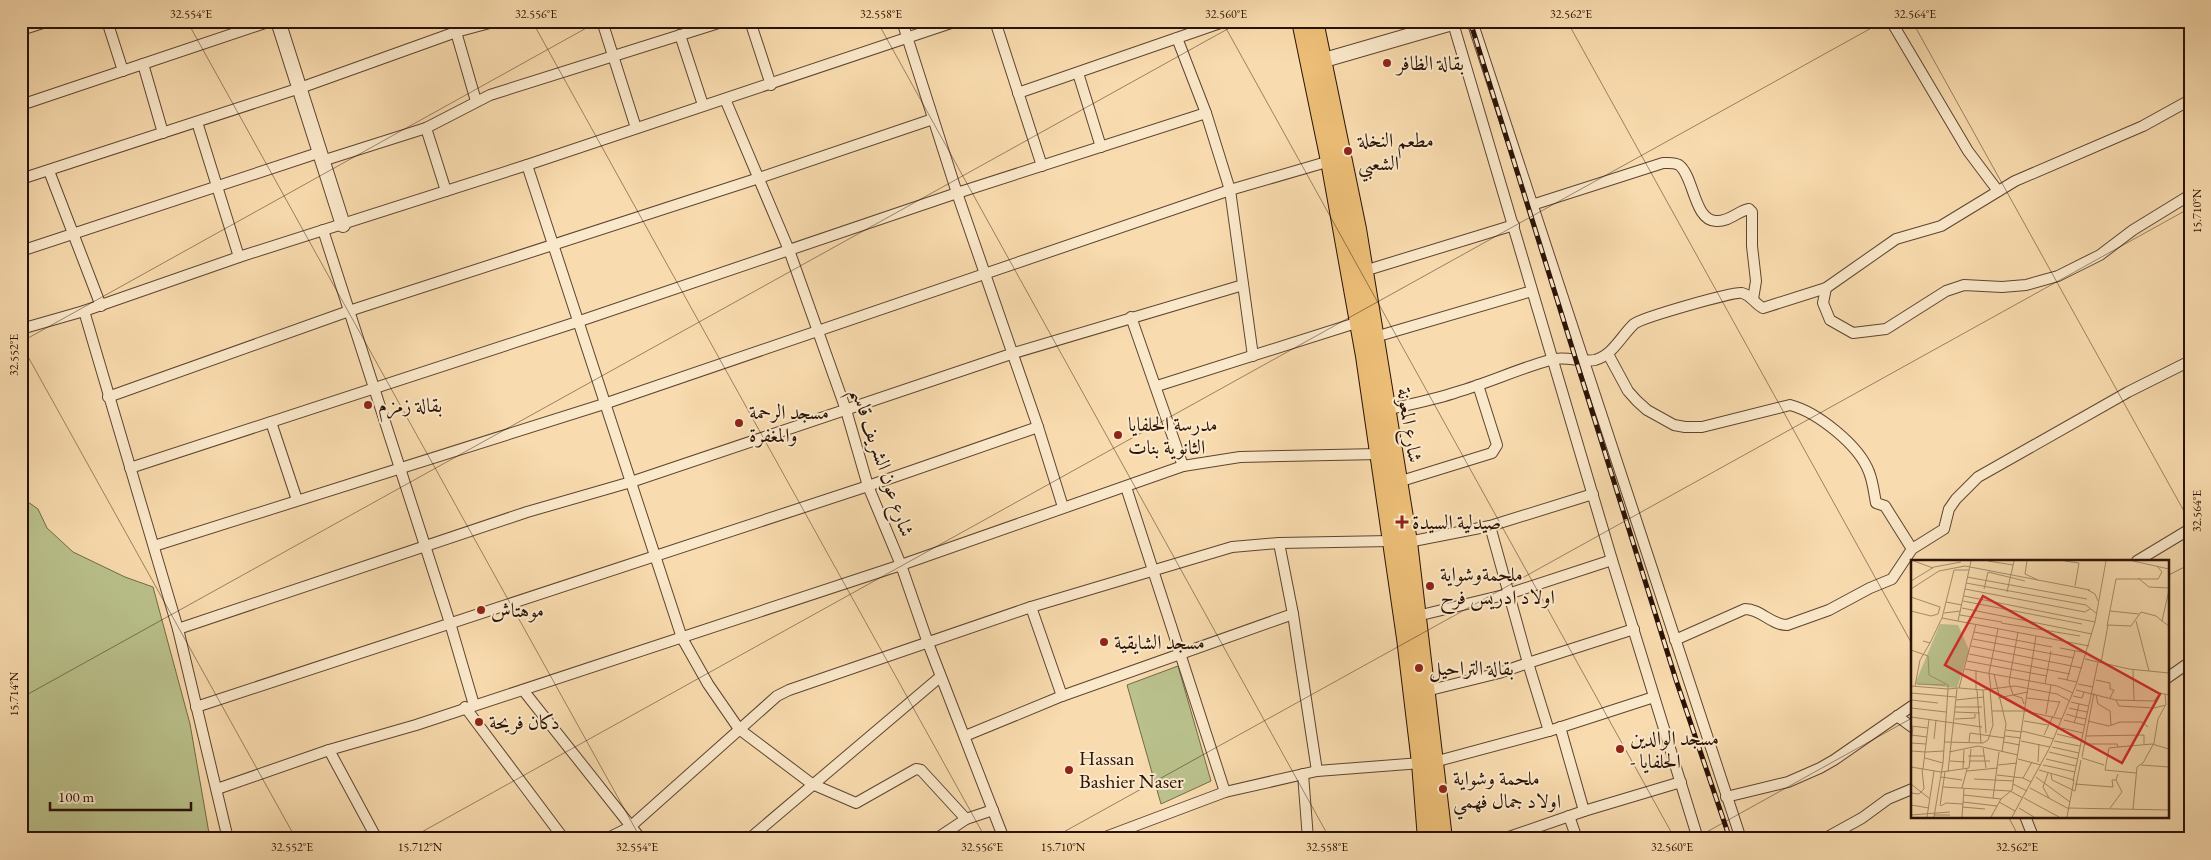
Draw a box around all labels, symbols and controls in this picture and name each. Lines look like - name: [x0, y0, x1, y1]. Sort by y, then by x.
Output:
- text: 32.554°E: [170, 6, 212, 22]
- text: 32.556°E: [515, 6, 557, 22]
- text: 32.558°E: [860, 6, 902, 22]
- text: 32.560°E: [1205, 6, 1247, 22]
- text: 32.562°E: [1550, 6, 1592, 22]
- text: 32.564°E: [1894, 6, 1936, 22]
- place label: بقالة الظافر: [1395, 50, 1464, 76]
- marker: بقالة الظافر: [1381, 57, 1393, 69]
- place label: مطعم النخلة الشعبي: [1357, 127, 1434, 182]
- marker: مطعم النخلة الشعبي: [1342, 145, 1354, 157]
- text: 15.710°N: [2189, 188, 2205, 233]
- text: 32.552°E: [6, 334, 22, 376]
- street label: شارع عون الشريف قاسم: [839, 384, 921, 542]
- street label: شارع المعونة: [1386, 386, 1429, 465]
- place label: بقالة زمزم: [378, 392, 442, 423]
- marker: بقالة زمزم: [362, 399, 374, 411]
- place label: مسجد الرحمة والمغفرة: [749, 399, 829, 448]
- place label: مدرسة الحلفايا الثانوية بنات: [1128, 411, 1218, 460]
- marker: مسجد الرحمة والمغفرة: [733, 417, 745, 429]
- marker: مدرسة الحلفايا الثانوية بنات: [1112, 429, 1124, 441]
- text: 32.564°E: [2189, 490, 2205, 532]
- place label: صيدلية السيدة: [1412, 509, 1501, 535]
- marker: صيدلية السيدة: [1396, 516, 1408, 528]
- inset map: [1911, 560, 2168, 818]
- place label: ملحمةوشواية اولاد ادريس فرح: [1440, 561, 1555, 615]
- marker: ملحمةوشواية اولاد ادريس فرح: [1424, 580, 1436, 592]
- place label: موهتاش: [491, 597, 544, 623]
- marker: موهتاش: [475, 604, 487, 616]
- place label: مسجد الشايقية: [1114, 629, 1205, 655]
- marker: مسجد الشايقية: [1098, 636, 1110, 648]
- place label: بقالة التراحيل: [1429, 655, 1514, 683]
- marker: بقالة التراحيل: [1413, 662, 1425, 674]
- text: 15.714°N: [6, 671, 22, 716]
- place label: دكان فريحة: [489, 709, 560, 735]
- marker: دكان فريحة: [473, 716, 485, 728]
- place label: مسجد الوالدين - الحلفايا: [1630, 725, 1719, 774]
- marker: مسجد الوالدين - الحلفايا: [1614, 743, 1626, 755]
- place label: Hassan Bashier Naser: [1079, 745, 1184, 794]
- marker: Hassan Bashier Naser: [1063, 764, 1075, 776]
- place label: ملحمة وشواية اولاد جمال فهمي: [1453, 765, 1561, 820]
- scale bar: [50, 780, 191, 812]
- marker: ملحمة وشواية اولاد جمال فهمي: [1437, 783, 1449, 795]
- text: 100 m: [58, 787, 95, 806]
- text: 32.552°E: [271, 839, 313, 855]
- text: 15.712°N: [398, 839, 443, 855]
- text: 32.554°E: [616, 839, 658, 855]
- text: 32.556°E: [961, 839, 1003, 855]
- text: 15.710°N: [1041, 839, 1086, 855]
- text: 32.558°E: [1306, 839, 1348, 855]
- text: 32.560°E: [1651, 839, 1693, 855]
- text: 32.562°E: [1996, 839, 2038, 855]

